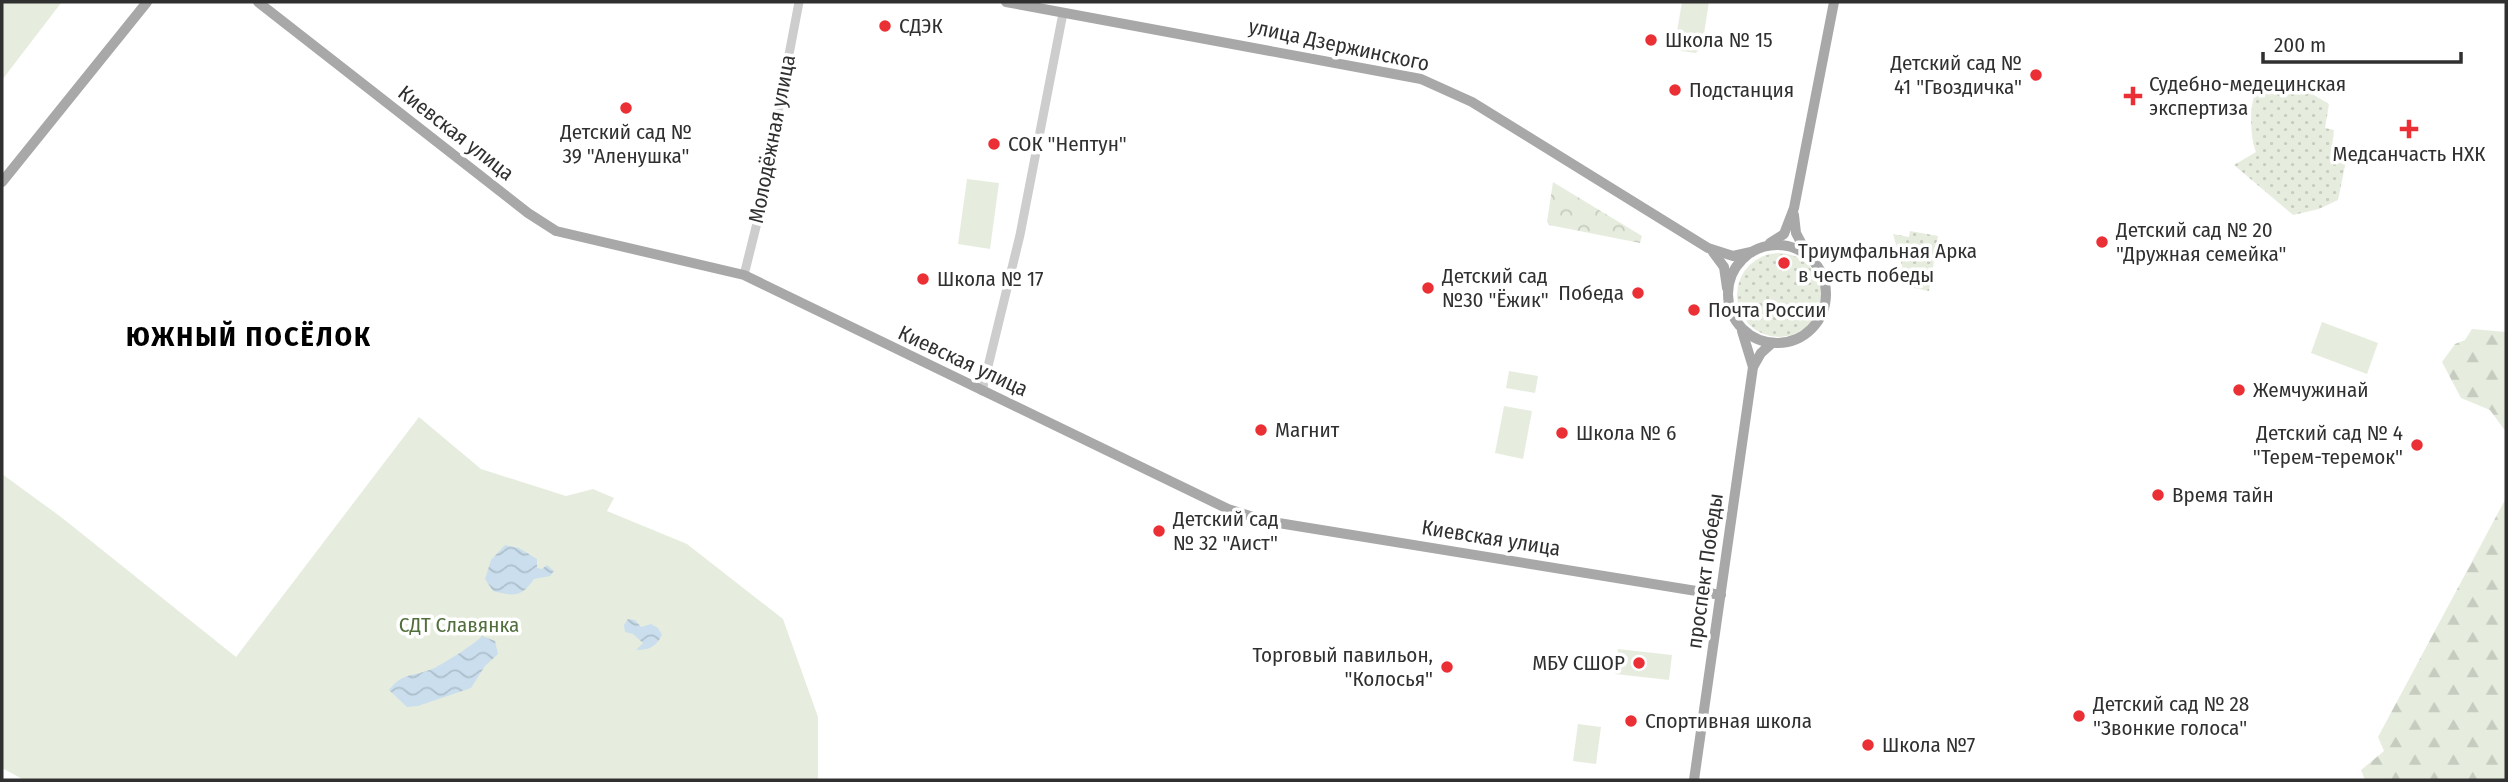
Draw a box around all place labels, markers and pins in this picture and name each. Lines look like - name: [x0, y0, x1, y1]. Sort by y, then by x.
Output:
- place label: СДЭК: [899, 13, 943, 39]
- marker: СДЭК: [877, 18, 893, 34]
- place label: Школа № 15: [1665, 27, 1773, 53]
- marker: Школа № 15: [1643, 32, 1659, 48]
- place label: Детский сад № 41 "Гвоздичка": [1889, 50, 2022, 100]
- marker: Детский сад № 41 "Гвоздичка": [2028, 67, 2044, 83]
- place label: Судебно-медецинская экспертиза: [2149, 71, 2346, 121]
- place label: Подстанция: [1689, 77, 1794, 103]
- marker: Подстанция: [1667, 82, 1683, 98]
- marker: Судебно-медецинская экспертиза: [2123, 86, 2143, 106]
- marker: Детский сад № 39 "Аленушка": [618, 100, 634, 116]
- place label: Детский сад № 39 "Аленушка": [559, 119, 692, 169]
- marker: Медсанчасть НХК: [2399, 119, 2419, 139]
- place label: СОК "Нептун": [1008, 131, 1127, 157]
- marker: СОК "Нептун": [986, 136, 1002, 152]
- place label: Медсанчасть НХК: [2333, 141, 2486, 167]
- place label: Детский сад № 20 "Дружная семейка": [2115, 217, 2287, 267]
- marker: Детский сад № 20 "Дружная семейка": [2094, 234, 2110, 250]
- place label: Триумфальная Арка в честь победы: [1798, 238, 1977, 288]
- marker: Триумфальная Арка в честь победы: [1776, 255, 1792, 271]
- place label: Детский сад №30 "Ёжик": [1441, 263, 1549, 313]
- place label: Школа № 17: [937, 266, 1044, 292]
- marker: Школа № 17: [915, 271, 931, 287]
- marker: Детский сад №30 "Ёжик": [1420, 280, 1436, 296]
- place label: Победа: [1558, 280, 1624, 306]
- marker: Победа: [1630, 285, 1646, 301]
- place label: Почта России: [1708, 297, 1827, 323]
- marker: Почта России: [1686, 302, 1702, 318]
- place label: Жемчужинай: [2253, 377, 2368, 403]
- marker: Жемчужинай: [2231, 382, 2247, 398]
- place label: Магнит: [1275, 417, 1340, 443]
- place label: Школа № 6: [1576, 420, 1676, 446]
- place label: Детский сад № 4 "Терем-теремок": [2253, 420, 2403, 470]
- marker: Магнит: [1253, 422, 1269, 438]
- marker: Школа № 6: [1554, 425, 1570, 441]
- marker: Детский сад № 4 "Терем-теремок": [2409, 437, 2425, 453]
- place label: Время тайн: [2172, 482, 2274, 508]
- marker: Время тайн: [2150, 487, 2166, 503]
- place label: Детский сад № 32 "Аист": [1172, 506, 1279, 556]
- marker: Детский сад № 32 "Аист": [1151, 523, 1167, 539]
- place label: Торговый павильон, "Колосья": [1252, 642, 1433, 692]
- place label: МБУ СШОР: [1532, 650, 1625, 676]
- marker: МБУ СШОР: [1631, 655, 1647, 671]
- marker: Торговый павильон, "Колосья": [1439, 659, 1455, 675]
- place label: Детский сад № 28 "Звонкие голоса": [2092, 691, 2249, 741]
- place label: Спортивная школа: [1645, 708, 1812, 734]
- marker: Детский сад № 28 "Звонкие голоса": [2071, 708, 2087, 724]
- marker: Спортивная школа: [1623, 713, 1639, 729]
- place label: Школа №7: [1882, 732, 1975, 758]
- marker: Школа №7: [1860, 737, 1876, 753]

